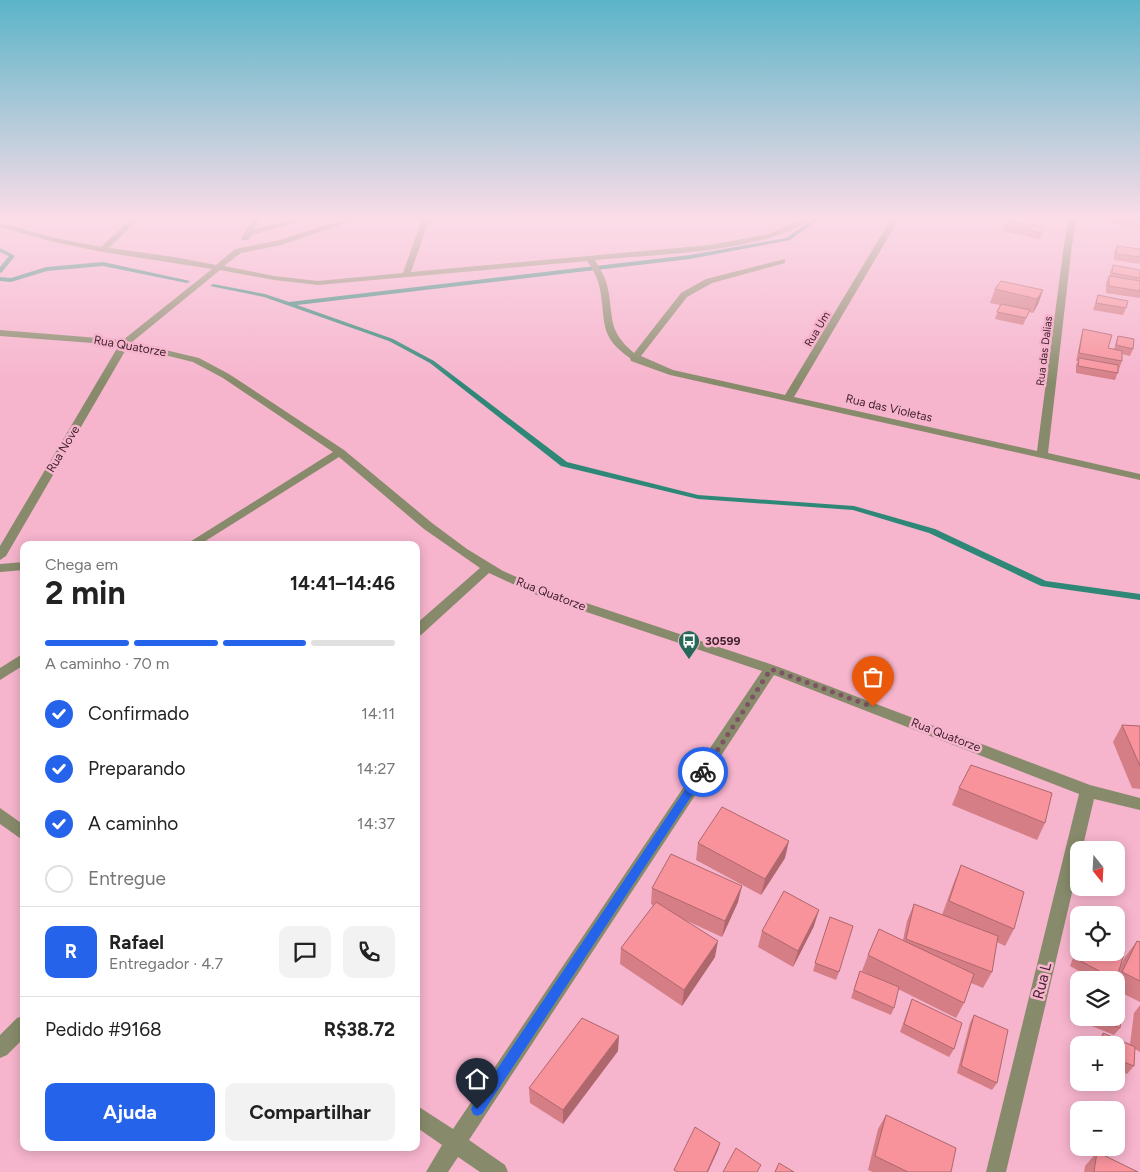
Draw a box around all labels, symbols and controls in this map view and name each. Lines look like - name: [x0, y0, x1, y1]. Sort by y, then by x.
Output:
- street label: Rua Um: [802, 309, 833, 349]
- street label: Rua das Dalias: [1034, 315, 1055, 387]
- street label: Rua Quatorze: [93, 333, 168, 359]
- street label: Rua das Violetas: [844, 391, 934, 425]
- street label: Rua Nove: [44, 423, 83, 475]
- text: Chega em: [45, 555, 118, 574]
- text: 14:41–14:46: [290, 572, 395, 595]
- text: 2 min: [45, 574, 126, 612]
- street label: Rua Quatorze: [514, 574, 588, 614]
- bus stop icon: 30599: [677, 629, 701, 660]
- place label: 30599: [705, 634, 740, 648]
- text: A caminho · 70 m: [45, 654, 169, 673]
- pin: [852, 656, 894, 707]
- icon: bag: [859, 663, 887, 691]
- icon: check: [45, 700, 73, 728]
- text: Confirmado: [88, 702, 189, 725]
- text: 14:11: [361, 704, 395, 723]
- street label: Rua Quatorze: [909, 715, 983, 755]
- courier: [678, 747, 728, 797]
- icon: check: [45, 755, 73, 783]
- text: Preparando: [88, 757, 186, 780]
- icon: bike: [689, 758, 717, 786]
- text: 14:27: [357, 759, 395, 778]
- icon: check: [45, 810, 73, 838]
- text: A caminho: [88, 812, 178, 835]
- text: 14:37: [357, 814, 395, 833]
- north arrow: [1070, 841, 1125, 896]
- map controls: [1070, 841, 1125, 1156]
- text: Entregue: [88, 867, 166, 890]
- button: locate: [1070, 906, 1125, 961]
- button: chat: [279, 926, 331, 978]
- button: phone: [343, 926, 395, 978]
- text: Rafael: [109, 931, 164, 954]
- text: R: [65, 940, 77, 963]
- text: Entregador · 4.7: [109, 954, 223, 973]
- street label: Rua L: [1029, 961, 1055, 1001]
- button: layers: [1070, 971, 1125, 1026]
- text: Pedido #9168: [45, 1018, 162, 1041]
- text: R$38.72: [324, 1018, 395, 1041]
- button: +: [1070, 1036, 1125, 1091]
- pin: [456, 1058, 498, 1109]
- icon: home: [463, 1065, 491, 1093]
- button: Ajuda: [45, 1083, 215, 1141]
- button: Compartilhar: [225, 1083, 395, 1141]
- button: −: [1070, 1101, 1125, 1156]

